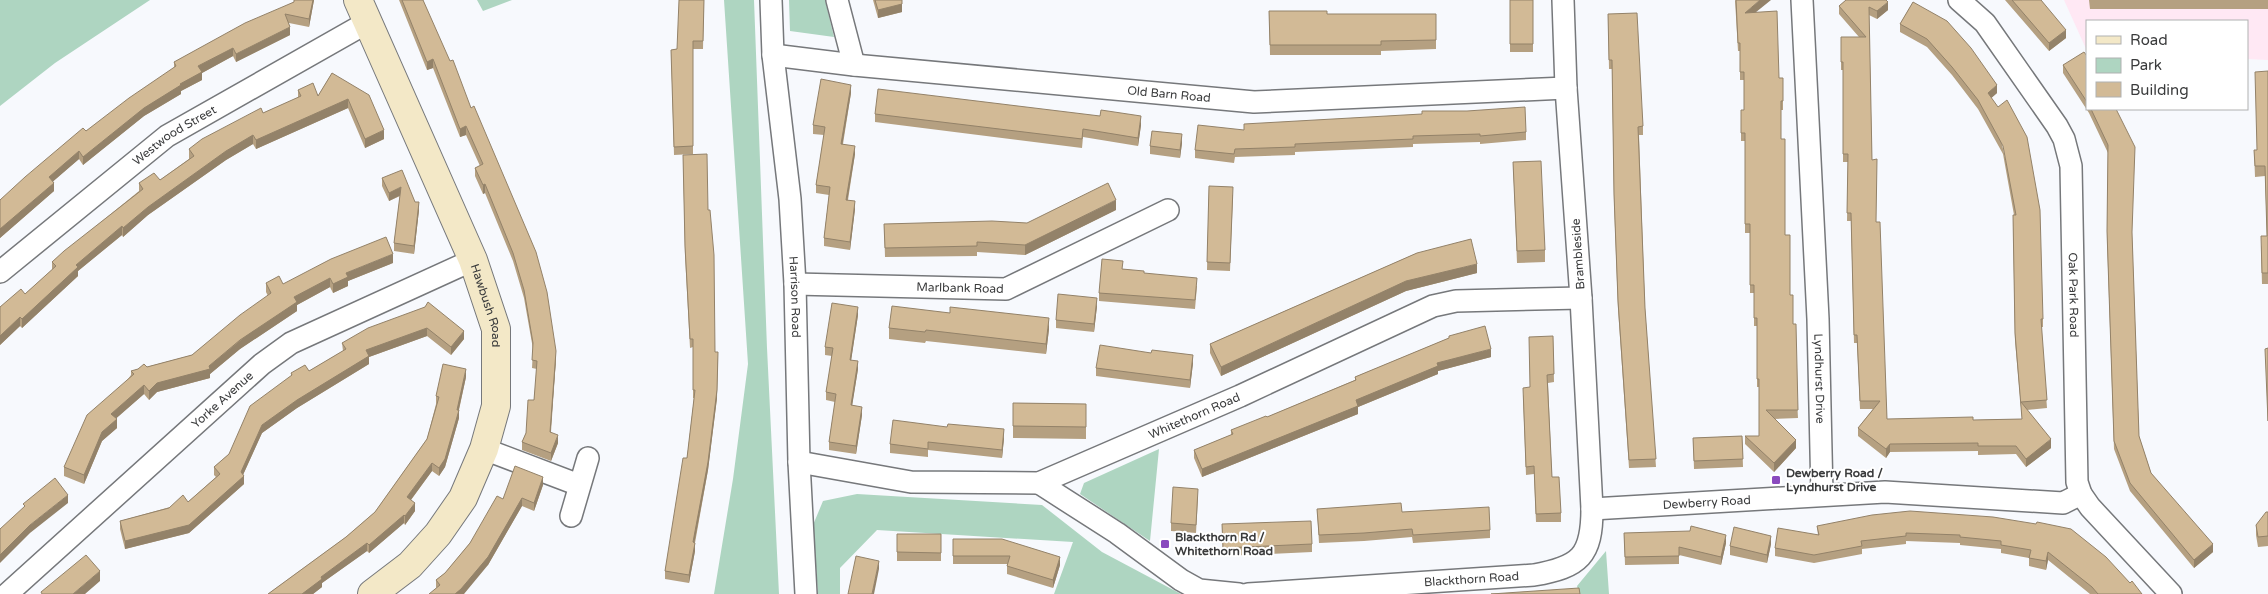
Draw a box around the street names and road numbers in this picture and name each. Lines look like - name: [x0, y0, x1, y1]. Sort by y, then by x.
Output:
- street label: Old Barn Road: [1127, 83, 1211, 105]
- street label: Westwood Street: [130, 102, 219, 168]
- street label: Brambleside: [1569, 218, 1587, 290]
- street label: Oak Park Road: [2066, 252, 2081, 338]
- street label: Harrison Road: [786, 256, 803, 338]
- street label: Hawbush Road: [468, 262, 503, 347]
- street label: Marlbank Road: [916, 280, 1004, 296]
- street label: Lyndhurst Drive: [1811, 333, 1827, 424]
- street label: Yorke Avenue: [189, 368, 256, 431]
- street label: Whitethorn Road: [1146, 390, 1242, 442]
- street label: Dewberry Road: [1662, 493, 1751, 512]
- street label: Blackthorn Road: [1423, 569, 1520, 589]

